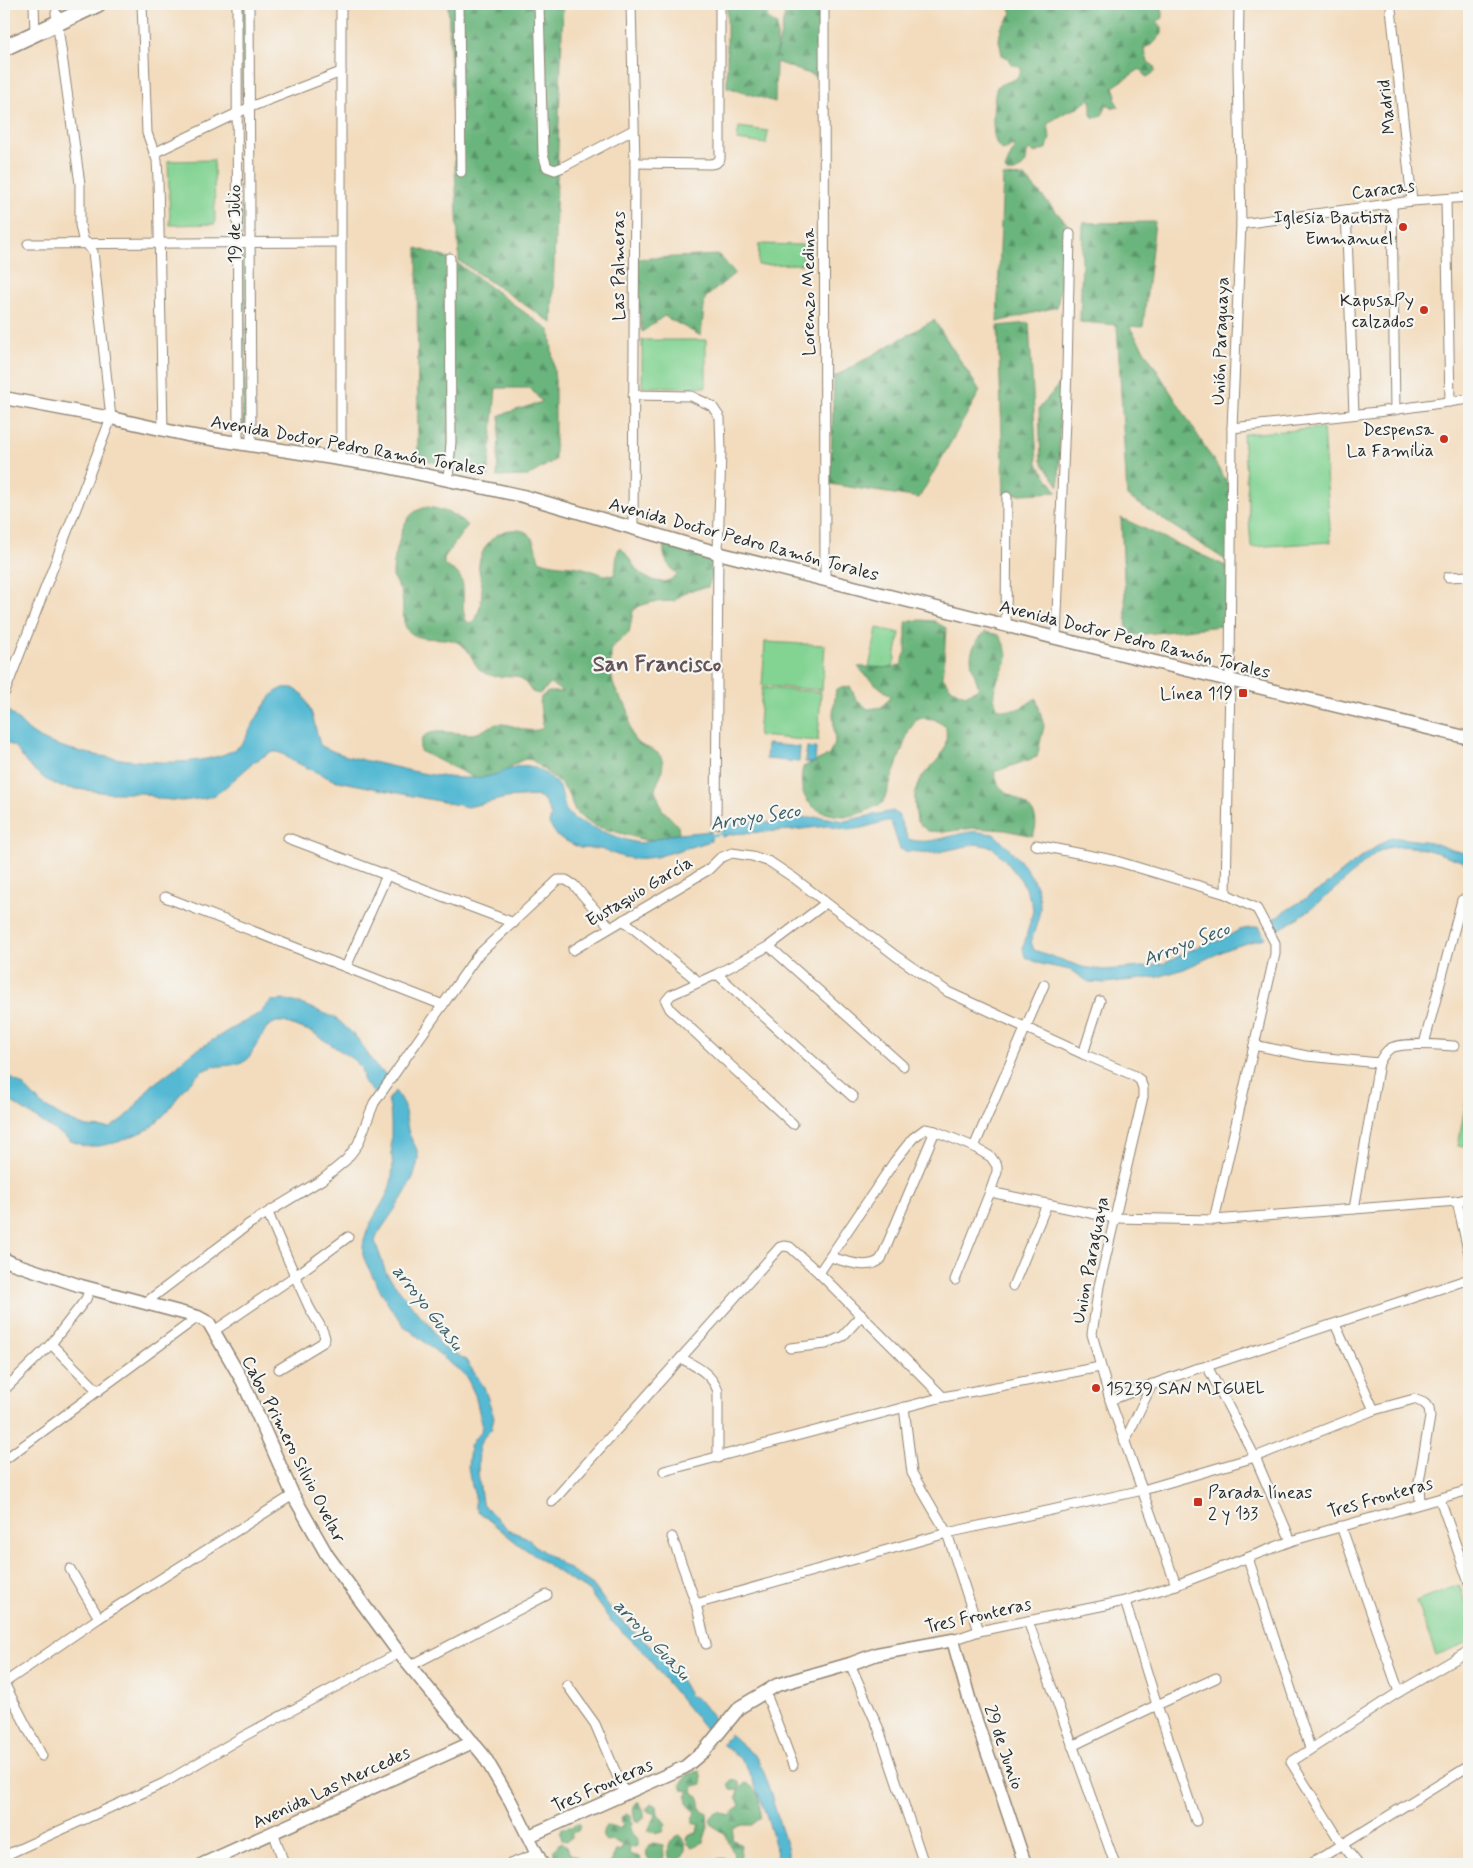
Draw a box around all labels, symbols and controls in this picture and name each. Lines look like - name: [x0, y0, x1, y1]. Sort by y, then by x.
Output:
- street label: Madrid: [1372, 78, 1402, 135]
- street label: Caracas: [1350, 174, 1416, 206]
- street label: 19 de Julio: [223, 184, 247, 264]
- place label: Iglesia Bautista Emmanuel: [1274, 206, 1393, 251]
- street label: Las Palmeras: [607, 211, 631, 321]
- marker: Iglesia Bautista Emmanuel: [1397, 221, 1409, 233]
- street label: Lorenzo Medina: [797, 228, 821, 356]
- street label: Unión Paraguaya: [1207, 276, 1235, 406]
- place label: KapusaPy calzados: [1340, 289, 1414, 334]
- marker: KapusaPy calzados: [1418, 304, 1430, 316]
- street label: Avenida Doctor Pedro Ramón Torales: [209, 410, 487, 482]
- place label: Despensa La Familia: [1346, 418, 1434, 463]
- marker: Despensa La Familia: [1438, 433, 1450, 445]
- street label: Avenida Doctor Pedro Ramón Torales: [606, 492, 881, 588]
- street label: Avenida Doctor Pedro Ramón Torales: [997, 595, 1273, 685]
- district label: San Francisco: [593, 651, 722, 679]
- place label: Línea 119: [1160, 682, 1233, 706]
- marker: Línea 119: [1237, 687, 1249, 699]
- water label: Arroyo Seco: [708, 798, 803, 837]
- street label: Eustaquio García: [582, 851, 697, 933]
- water label: Arroyo Seco: [1140, 916, 1234, 972]
- street label: Union Paraguaya: [1067, 1195, 1117, 1326]
- water label: arroyo Guasu: [387, 1260, 470, 1357]
- street label: Cabo Primero Silvio Ovelar: [235, 1352, 351, 1548]
- place label: 15239 SAN MIGUEL: [1106, 1377, 1265, 1401]
- marker: 15239 SAN MIGUEL: [1090, 1382, 1102, 1394]
- street label: Tres Fronteras: [1325, 1471, 1436, 1524]
- place label: Parada líneas 2 y 133: [1208, 1481, 1312, 1526]
- marker: Parada líneas 2 y 133: [1192, 1496, 1204, 1508]
- street label: Tres Fronteras: [923, 1592, 1034, 1640]
- water label: arroyo Guasu: [608, 1594, 697, 1687]
- street label: 29 de Junio: [977, 1702, 1029, 1793]
- street label: Avenida Las Mercedes: [249, 1741, 414, 1835]
- street label: Tres Fronteras: [548, 1753, 657, 1819]

